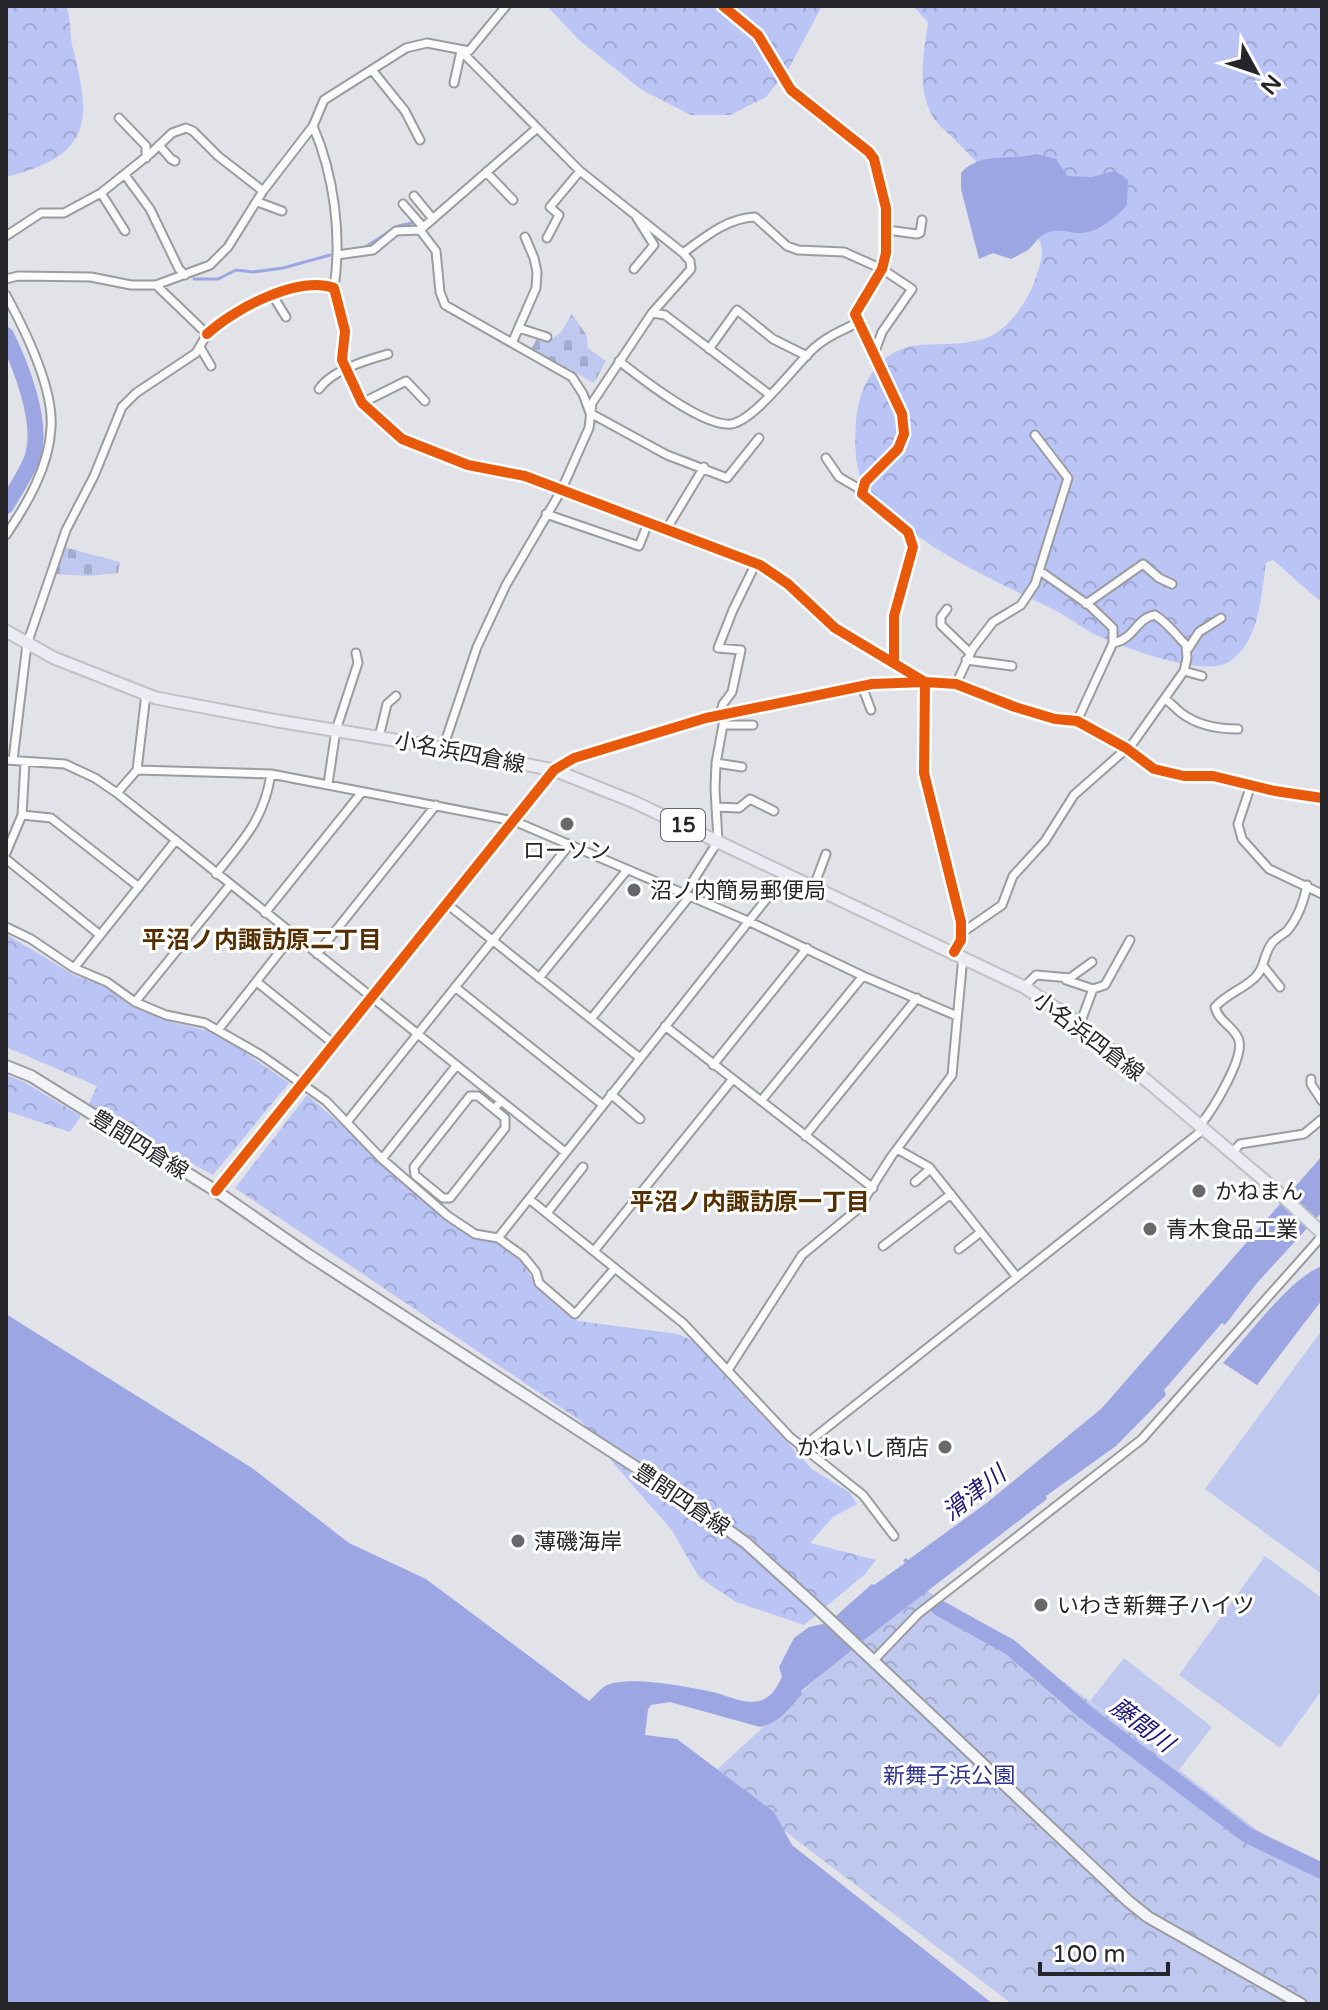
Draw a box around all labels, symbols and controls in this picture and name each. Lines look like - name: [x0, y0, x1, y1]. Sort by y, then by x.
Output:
- north arrow: [1216, 32, 1296, 112]
- text: N: [1255, 69, 1286, 99]
- street label: 小名浜四倉線: [393, 728, 527, 778]
- road number: 15: [661, 809, 705, 841]
- marker: ローソン: [558, 815, 576, 833]
- place label: ローソン: [523, 838, 611, 864]
- place label: 沼ノ内簡易郵便局: [650, 878, 826, 904]
- marker: 沼ノ内簡易郵便局: [625, 881, 643, 899]
- district label: 平沼ノ内諏訪原二丁目: [142, 926, 382, 955]
- street label: 小名浜四倉線: [1028, 987, 1149, 1087]
- street label: 豊間四倉線: [86, 1105, 193, 1185]
- place label: かねまん: [1215, 1179, 1303, 1205]
- marker: かねまん: [1190, 1182, 1208, 1200]
- district label: 平沼ノ内諏訪原一丁目: [630, 1188, 870, 1217]
- place label: 青木食品工業: [1166, 1217, 1298, 1243]
- marker: 青木食品工業: [1141, 1220, 1159, 1238]
- place label: かねいし商店: [797, 1435, 929, 1461]
- marker: かねいし商店: [936, 1438, 954, 1456]
- street label: 豊間四倉線: [629, 1458, 734, 1541]
- water label: 滑津川: [937, 1458, 1014, 1527]
- place label: 薄磯海岸: [534, 1529, 622, 1555]
- marker: 薄磯海岸: [509, 1532, 527, 1550]
- place label: いわき新舞子ハイツ: [1057, 1593, 1255, 1619]
- marker: いわき新舞子ハイツ: [1032, 1596, 1050, 1614]
- water label: 藤間川: [1104, 1692, 1182, 1760]
- park label: 新舞子浜公園: [883, 1763, 1015, 1789]
- scale bar: [1040, 1926, 1168, 1976]
- text: 100 m: [1052, 1940, 1126, 1969]

